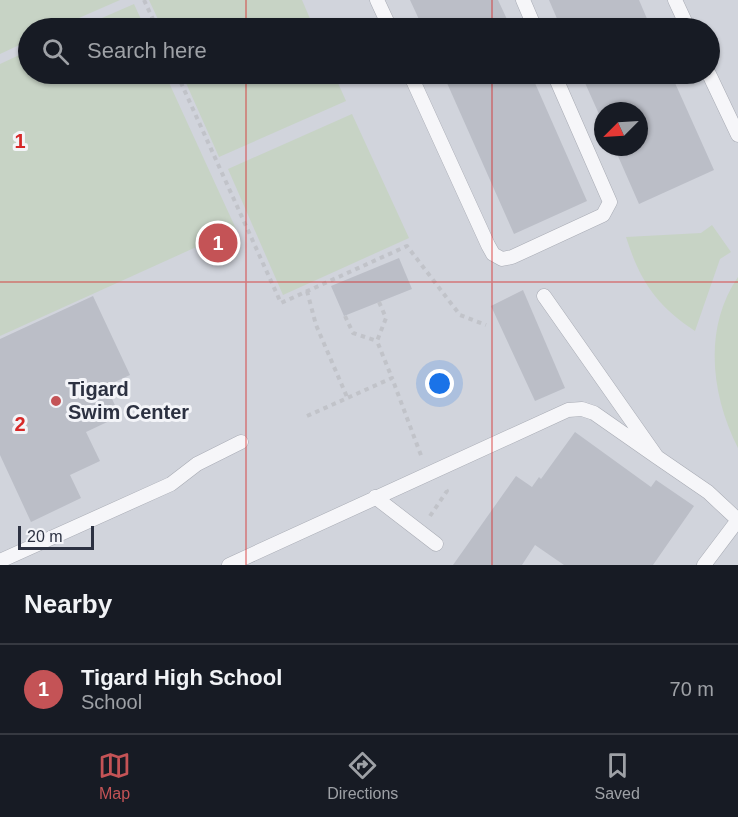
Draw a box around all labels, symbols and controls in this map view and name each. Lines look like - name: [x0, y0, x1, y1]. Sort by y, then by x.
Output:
- search box: [18, 18, 720, 84]
- icon: search: [39, 35, 72, 68]
- text: Search here: [87, 38, 207, 63]
- north arrow: [594, 102, 648, 156]
- text: 1: [14, 130, 26, 152]
- pin: 1: [198, 220, 238, 266]
- your location: [425, 369, 454, 398]
- place label: Tigard Swim Center: [68, 378, 189, 423]
- marker: Tigard Swim Center: [49, 394, 63, 408]
- text: 2: [14, 413, 26, 435]
- scale bar: [18, 523, 94, 550]
- text: 20 m: [27, 528, 63, 545]
- text: Nearby: [24, 589, 112, 619]
- text: Tigard High School: [81, 665, 282, 690]
- text: 1: [38, 678, 49, 700]
- text: 70 m: [670, 678, 714, 700]
- text: School: [81, 691, 142, 713]
- tab: Map: [98, 749, 131, 803]
- tab: Directions: [327, 749, 398, 803]
- tab: Saved: [595, 749, 640, 803]

